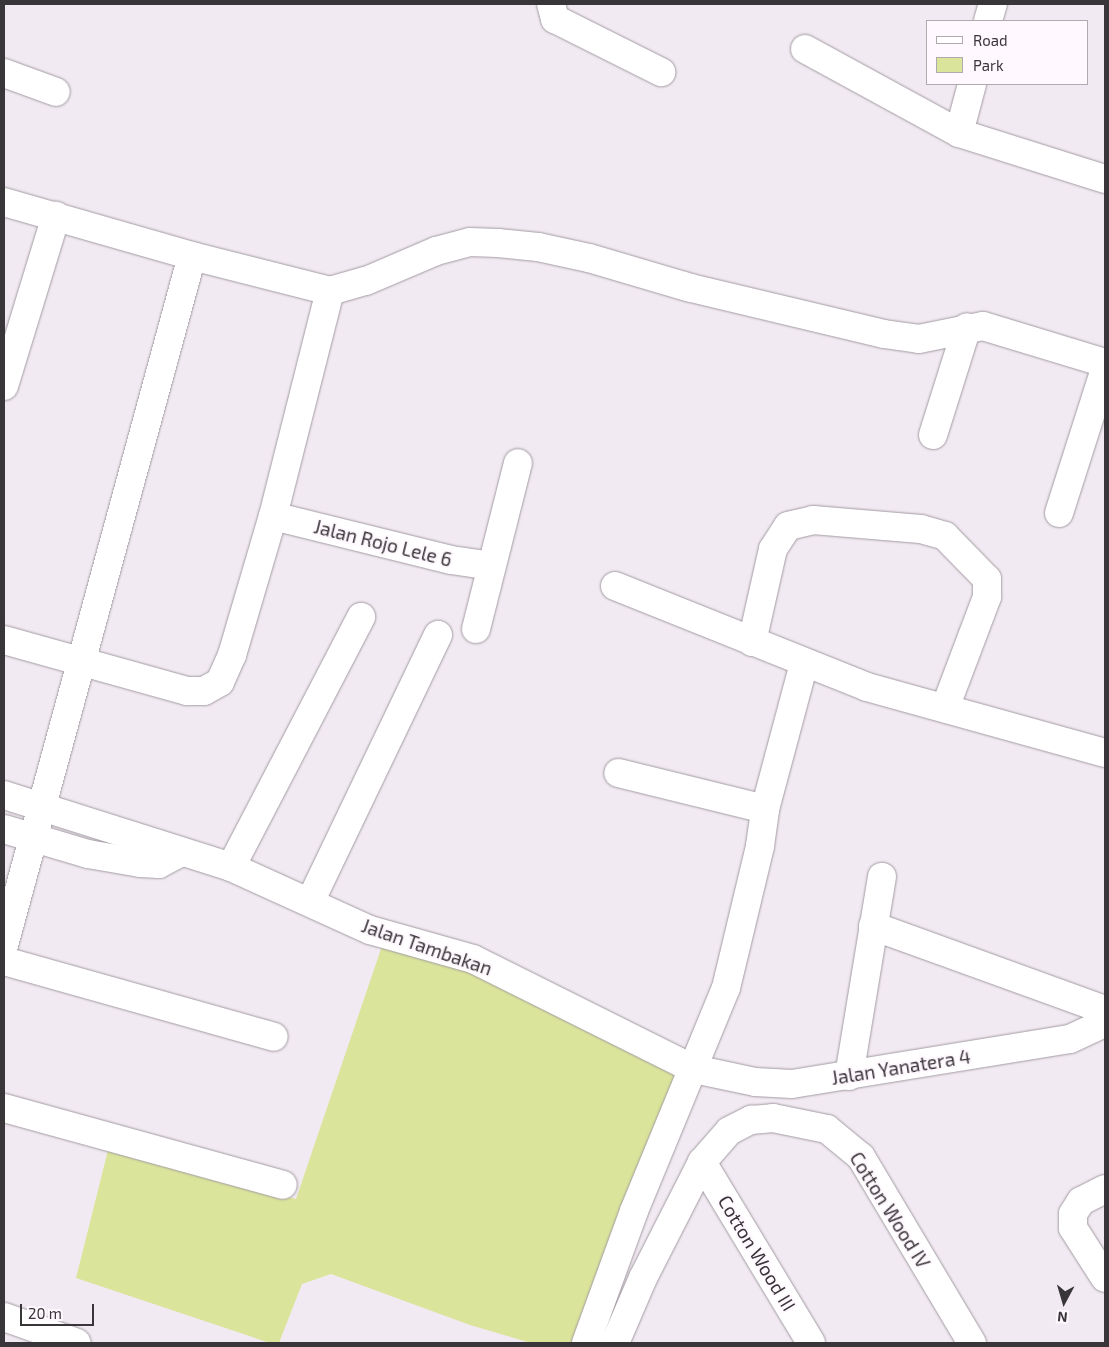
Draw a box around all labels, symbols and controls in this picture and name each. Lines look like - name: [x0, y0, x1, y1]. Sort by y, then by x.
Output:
- legend: [926, 20, 1089, 85]
- text: Road: [973, 31, 1008, 49]
- text: Park: [973, 56, 1004, 74]
- street label: Jalan Rojo Lele 6: [312, 515, 454, 571]
- street label: Jalan Tambakan: [359, 914, 495, 980]
- street label: Jalan Yanatera 4: [829, 1045, 973, 1089]
- street label: Cotton Wood IV: [845, 1148, 935, 1272]
- street label: Cotton Wood III: [713, 1191, 801, 1315]
- north arrow: [1039, 1277, 1089, 1327]
- scale bar: [22, 1294, 96, 1326]
- text: 20 m: [28, 1304, 62, 1322]
- text: N: [1056, 1308, 1068, 1326]

